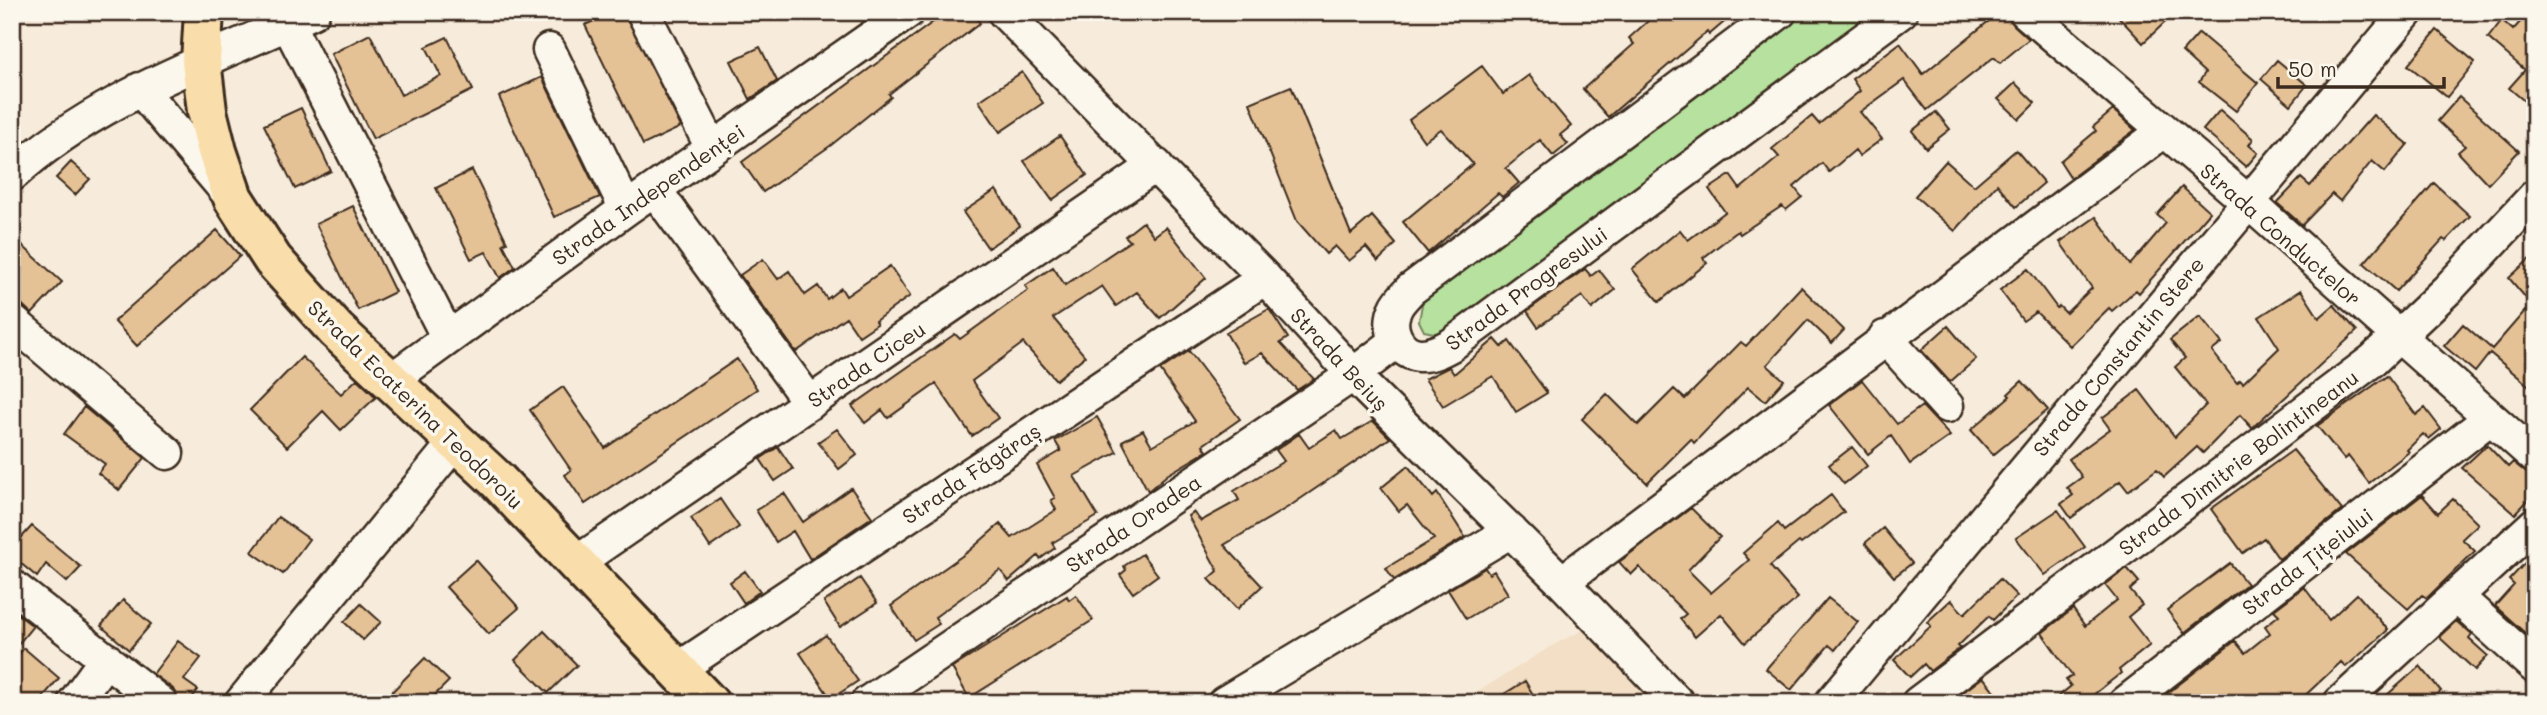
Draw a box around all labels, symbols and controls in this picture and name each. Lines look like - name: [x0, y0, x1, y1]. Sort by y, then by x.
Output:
- scale bar: [2278, 46, 2444, 90]
- text: 50 m: [2288, 55, 2337, 82]
- street label: Strada Independenței: [546, 117, 750, 272]
- street label: Strada Conductelor: [2195, 157, 2367, 311]
- street label: Strada Progresului: [1439, 220, 1613, 356]
- street label: Strada Constantin Stere: [2026, 251, 2210, 461]
- street label: Strada Ecaterina Teodoroiu: [302, 294, 530, 514]
- street label: Strada Beiuș: [1284, 302, 1395, 417]
- street label: Strada Ciceu: [802, 315, 930, 413]
- street label: Strada Dimitrie Bolintineanu: [2113, 363, 2363, 561]
- street label: Strada Făgăraș: [896, 417, 1046, 530]
- street label: Strada Oradea: [1060, 468, 1206, 578]
- street label: Strada Țițeiului: [2236, 501, 2379, 621]

